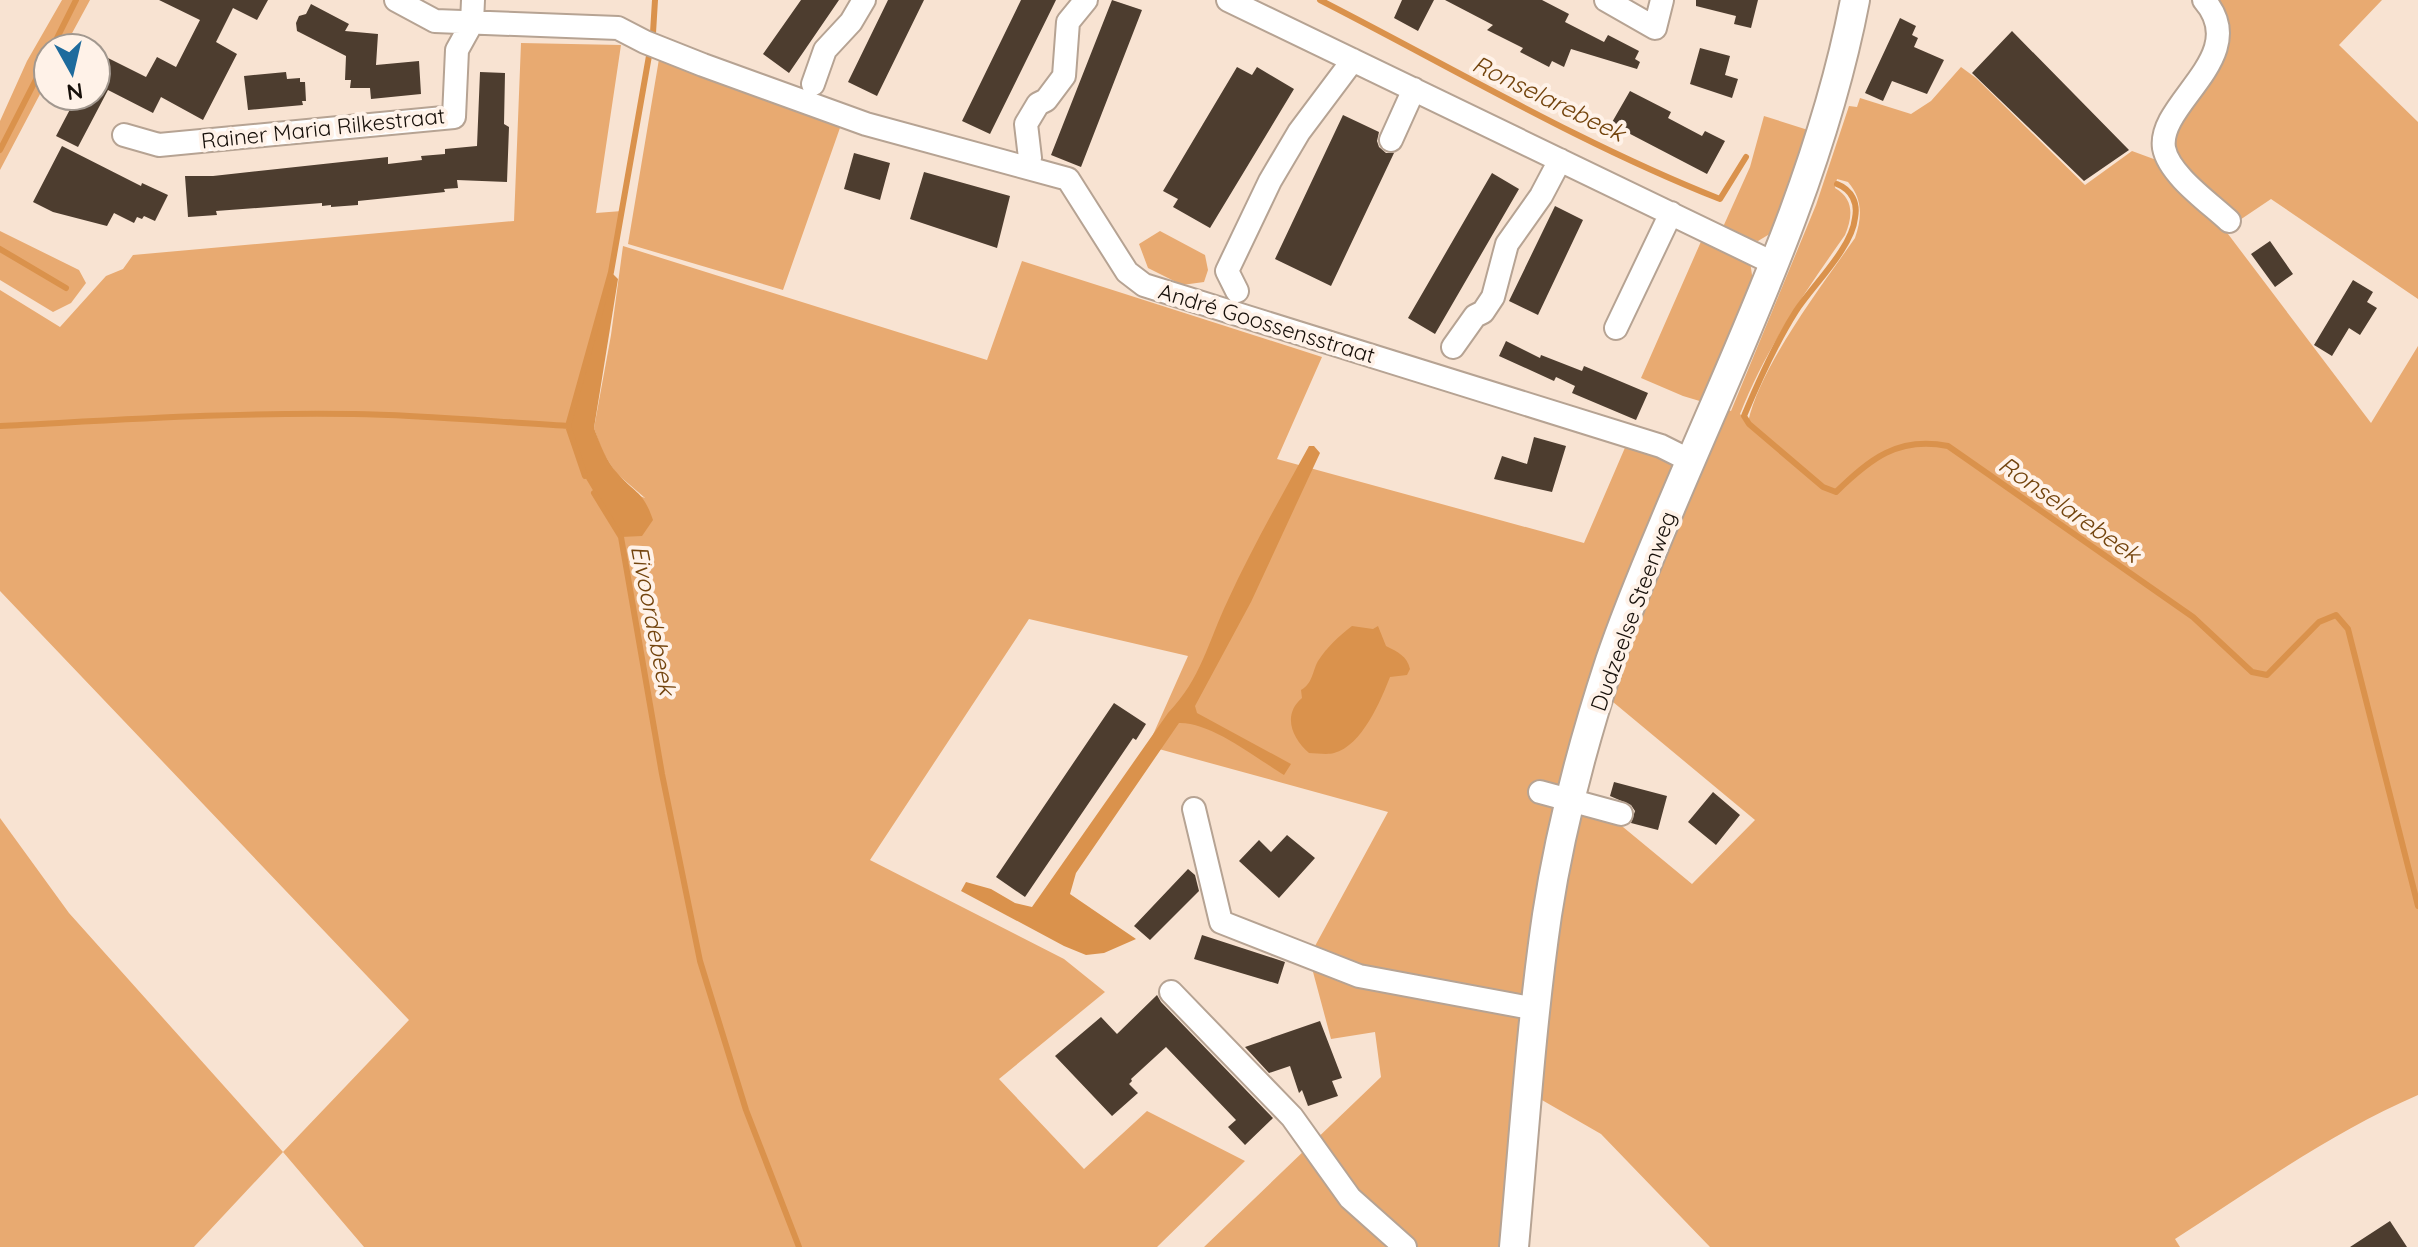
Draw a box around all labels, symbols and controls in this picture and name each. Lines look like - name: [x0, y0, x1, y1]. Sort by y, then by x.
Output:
- north arrow: [32, 32, 112, 112]
- water label: Ronselarebeek: [1468, 48, 1632, 149]
- text: N: [65, 77, 85, 107]
- street label: Rainer Maria Rilkestraat: [200, 101, 446, 155]
- street label: André Goossensstraat: [1155, 277, 1379, 369]
- water label: Ronselarebeek: [1993, 449, 2148, 570]
- street label: Dudzeelse Steenweg: [1584, 507, 1682, 715]
- water label: Eivoordebeek: [625, 543, 684, 699]

